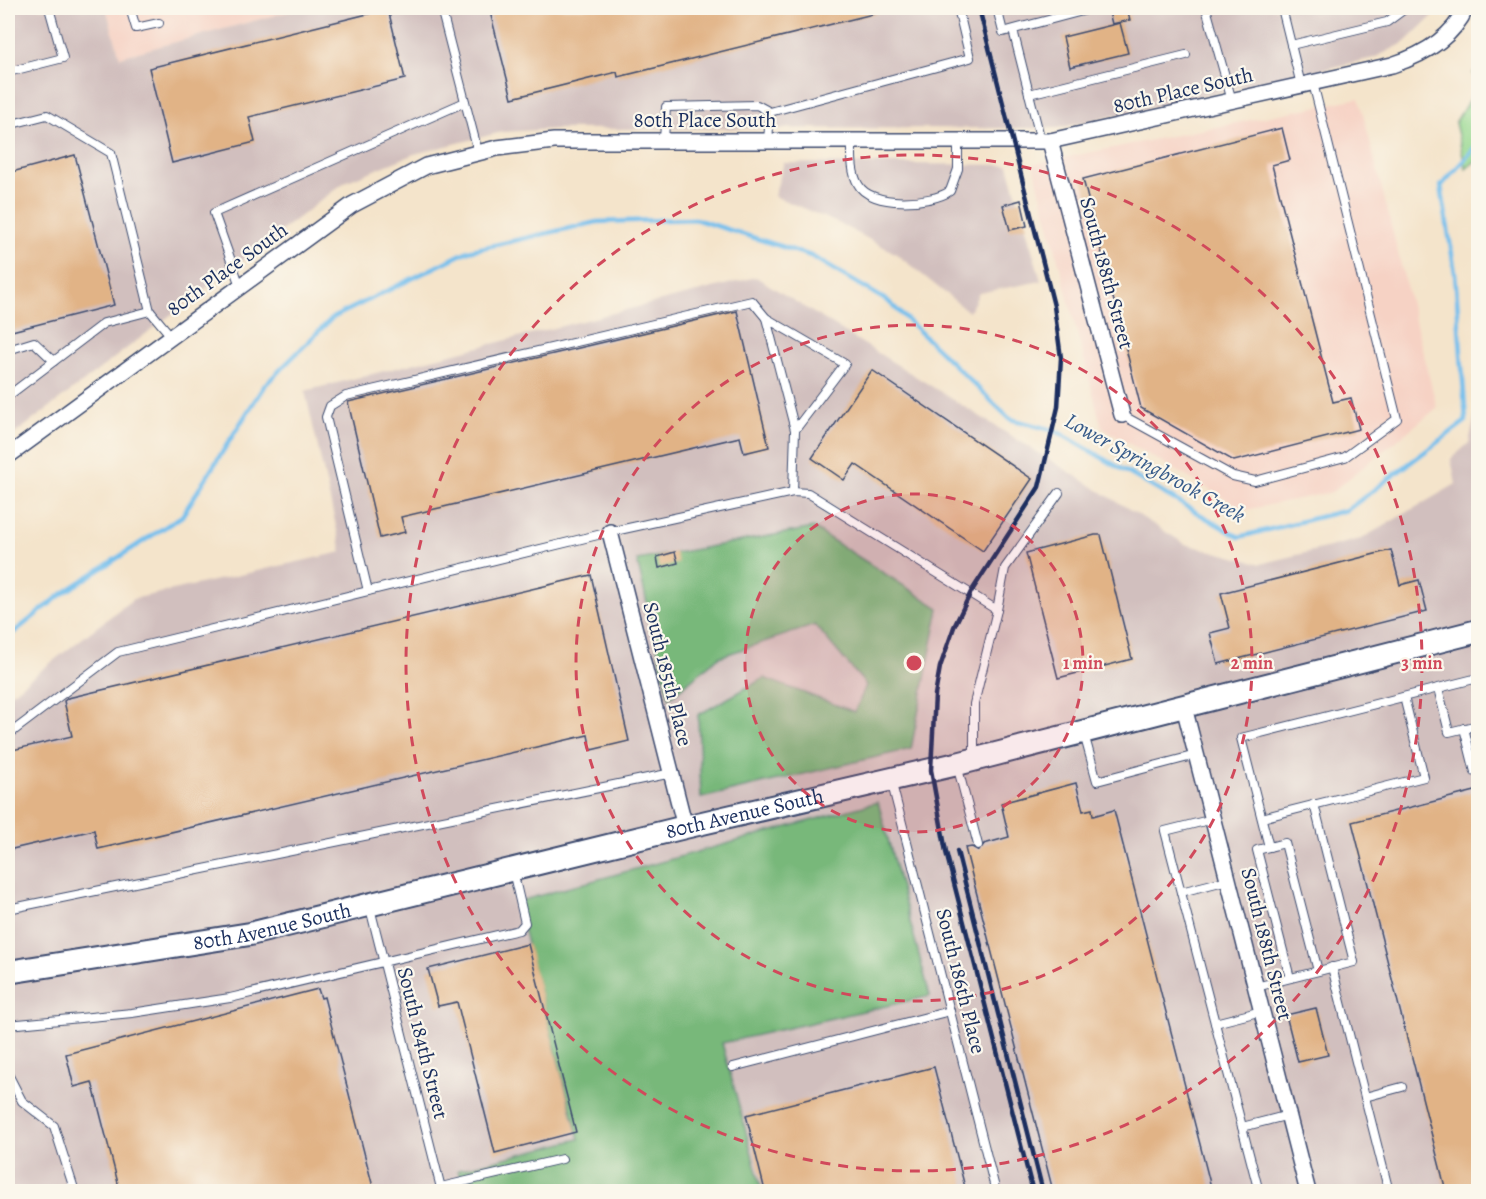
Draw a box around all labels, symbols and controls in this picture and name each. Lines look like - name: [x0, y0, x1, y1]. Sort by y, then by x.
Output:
- street label: 80th Place South: [1110, 60, 1256, 120]
- street label: 80th Place South: [634, 106, 777, 134]
- street label: South 188th Street: [1073, 194, 1141, 352]
- street label: 80th Place South: [161, 216, 293, 322]
- water label: Lower Springbrook Creek: [1059, 406, 1251, 530]
- street label: South 185th Place: [637, 599, 699, 749]
- text: 1 min: [1063, 651, 1103, 675]
- text: 2 min: [1231, 651, 1273, 675]
- text: 3 min: [1401, 651, 1443, 675]
- centre of rings: [904, 653, 924, 673]
- street label: 80th Avenue South: [663, 781, 826, 845]
- street label: South 188th Street: [1235, 865, 1300, 1023]
- street label: 80th Avenue South: [191, 896, 354, 957]
- street label: South 186th Place: [929, 905, 993, 1057]
- street label: South 184th Street: [391, 964, 455, 1122]

